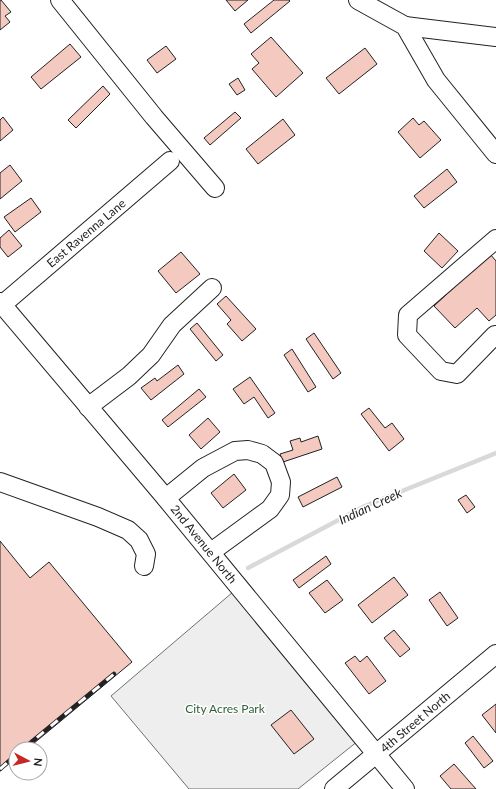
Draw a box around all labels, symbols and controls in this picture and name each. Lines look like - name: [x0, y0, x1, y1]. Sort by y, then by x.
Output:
- street label: East Ravenna Lane: [43, 196, 129, 270]
- water label: Indian Creek: [336, 484, 405, 528]
- street label: 2nd Avenue North: [168, 502, 240, 586]
- street label: 4th Street North: [377, 688, 453, 756]
- park label: City Acres Park: [185, 701, 266, 716]
- north arrow: [8, 741, 48, 781]
- text: N: [31, 757, 45, 767]

